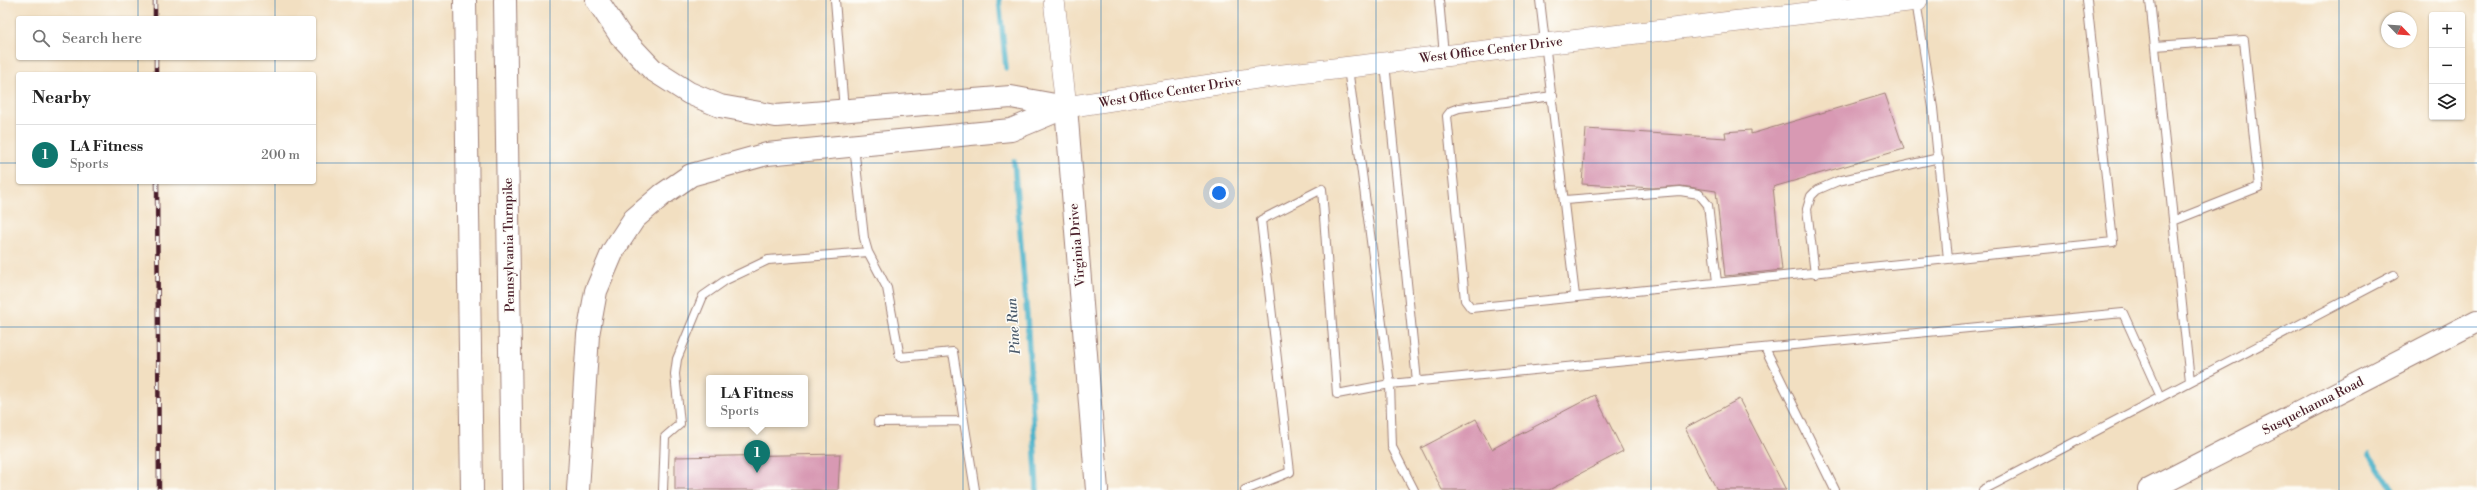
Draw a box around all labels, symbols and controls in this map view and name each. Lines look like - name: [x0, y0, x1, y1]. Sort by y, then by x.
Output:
- north arrow: [2381, 12, 2417, 48]
- map controls: [2429, 12, 2465, 120]
- button: +: [2429, 12, 2465, 48]
- search box: [16, 16, 316, 60]
- icon: search: [30, 27, 52, 49]
- text: Search here: [62, 29, 142, 48]
- street label: West Office Center Drive: [1418, 33, 1564, 67]
- button: −: [2429, 48, 2465, 84]
- street label: West Office Center Drive: [1097, 73, 1243, 111]
- button: layers: [2429, 84, 2465, 120]
- text: Nearby: [32, 87, 91, 109]
- text: LA Fitness: [70, 137, 143, 156]
- text: 1: [42, 147, 48, 163]
- text: 200 m: [261, 147, 300, 163]
- text: Sports: [70, 156, 109, 172]
- street label: Pennsylvania Turnpike: [500, 177, 518, 313]
- your location: [1209, 183, 1229, 203]
- street label: Virginia Drive: [1065, 202, 1089, 288]
- water label: Pine Run: [1003, 297, 1025, 356]
- street label: Susquehanna Road: [2260, 373, 2367, 439]
- popup: [706, 375, 808, 427]
- text: LA Fitness: [720, 384, 794, 403]
- text: Sports: [720, 403, 759, 419]
- pin: 1: [744, 440, 770, 473]

